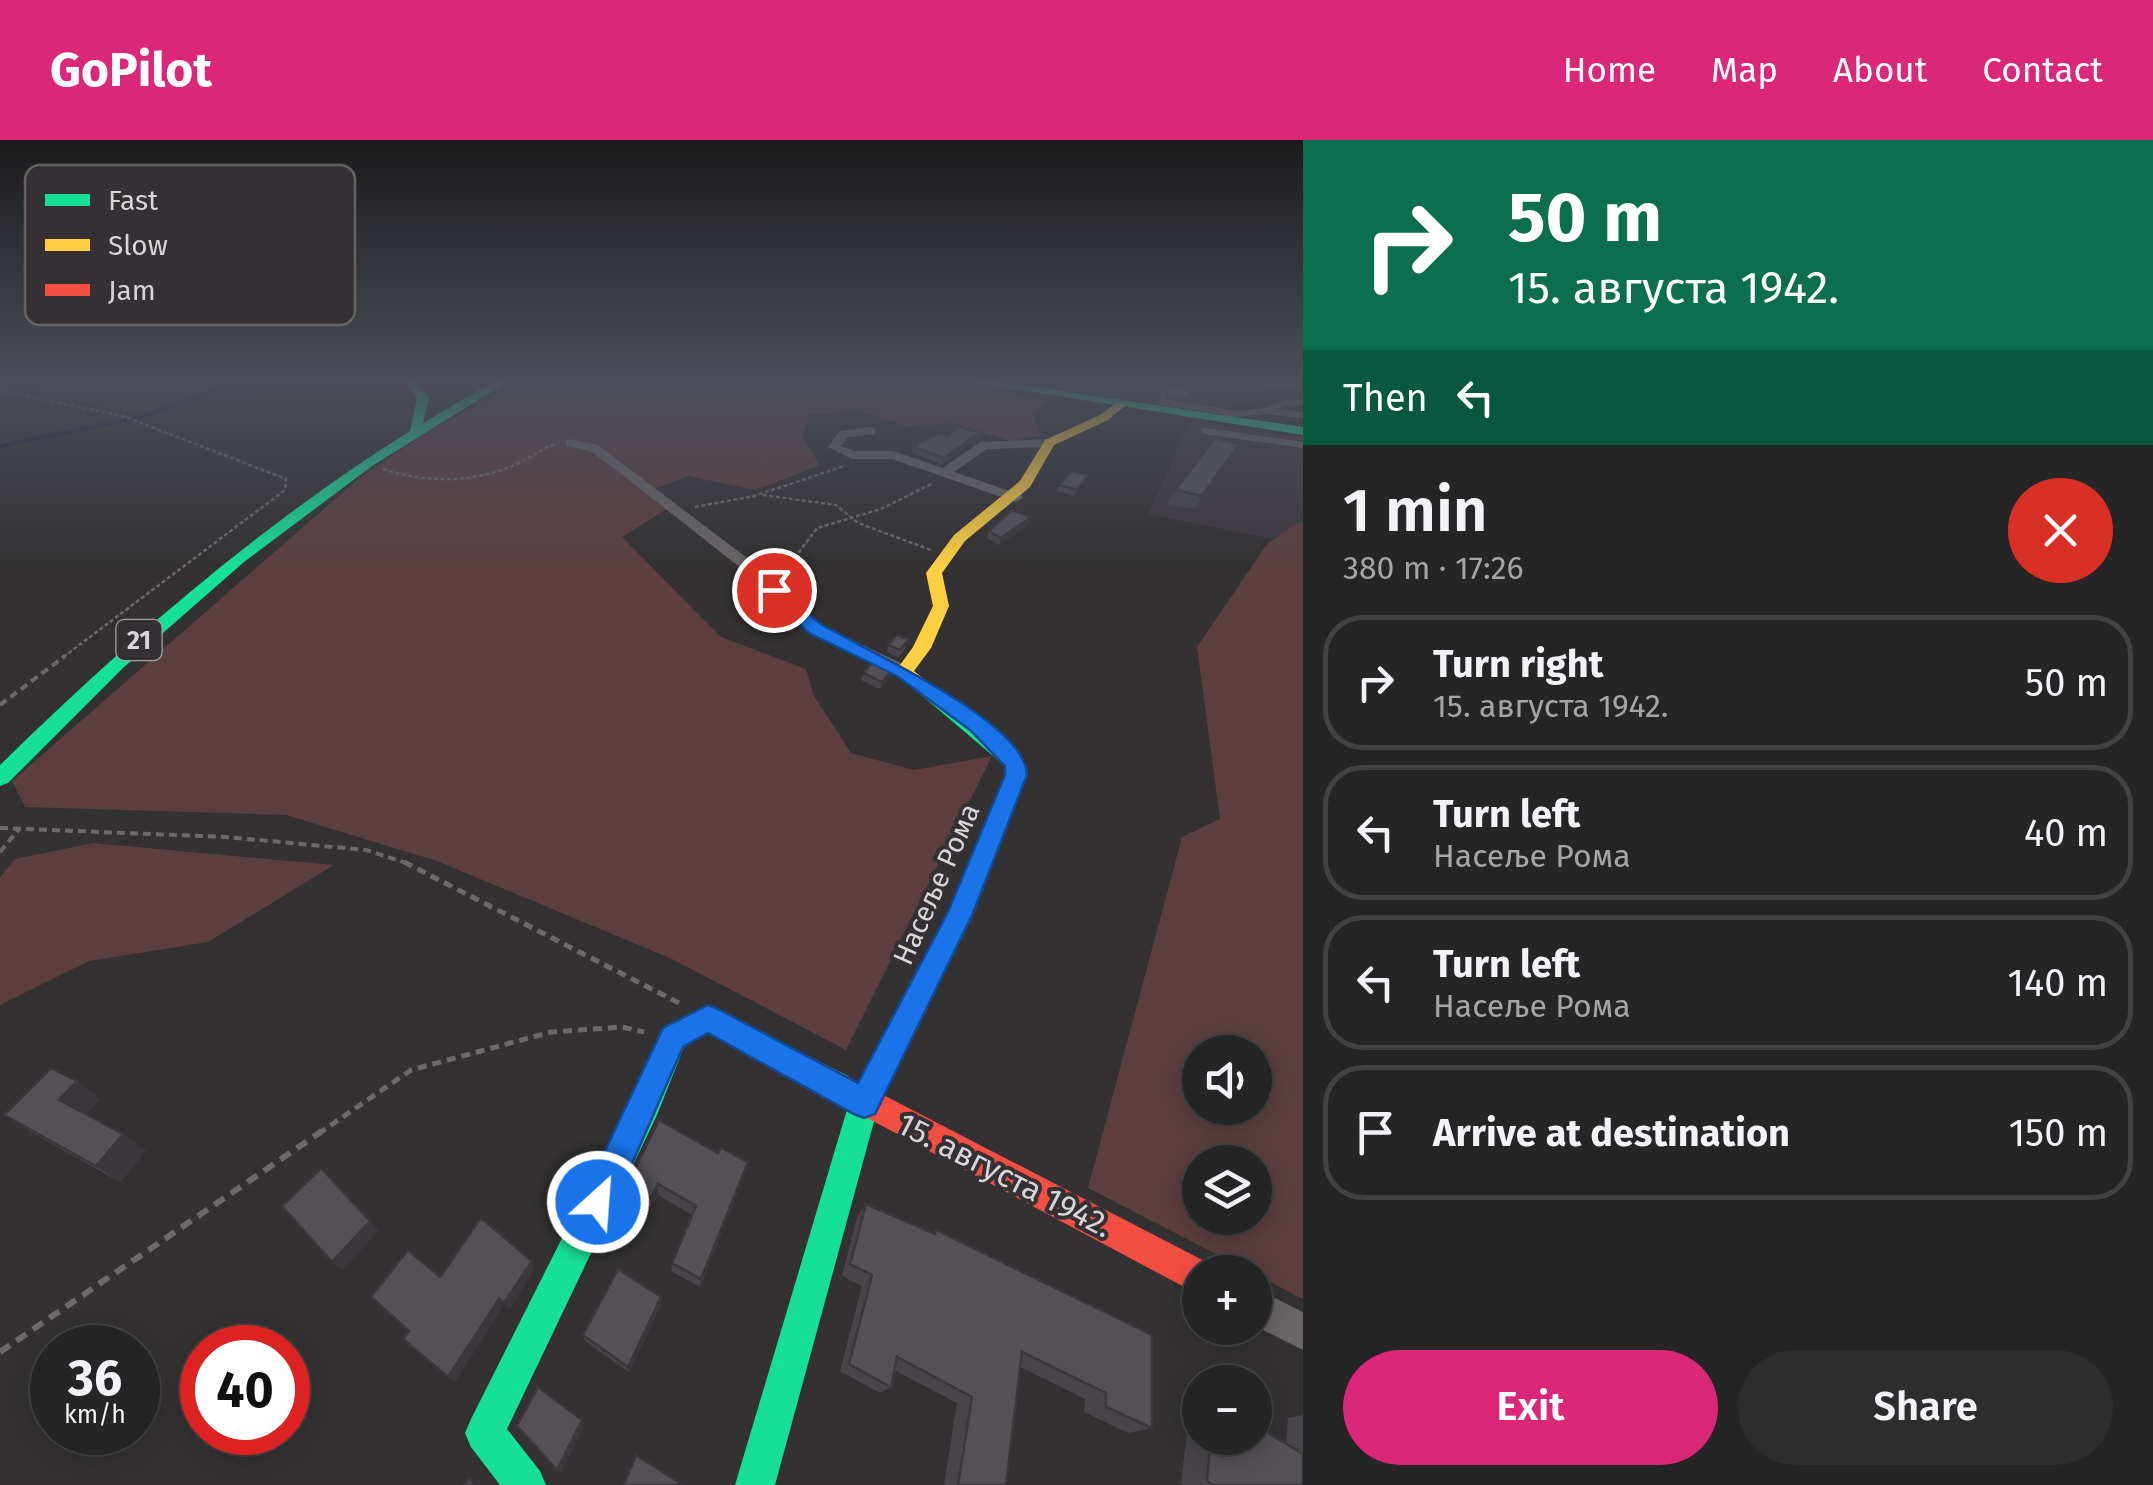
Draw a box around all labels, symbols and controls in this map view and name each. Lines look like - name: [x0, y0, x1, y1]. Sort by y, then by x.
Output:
- text: GoPilot: [50, 41, 212, 99]
- text: Home: [1563, 49, 1656, 91]
- text: Map: [1711, 49, 1778, 91]
- text: About: [1833, 49, 1927, 91]
- text: Contact: [1982, 49, 2103, 91]
- legend: [25, 165, 355, 325]
- text: 50 m: [1508, 176, 1662, 260]
- icon: right: [1343, 180, 1473, 310]
- text: Fast: [108, 184, 159, 217]
- text: Slow: [108, 229, 168, 262]
- text: 15. августа 1942.: [1508, 261, 1839, 315]
- text: Jam: [108, 274, 156, 307]
- icon: left: [1448, 370, 1503, 425]
- text: Then: [1343, 375, 1428, 421]
- text: 1 min: [1343, 475, 1488, 547]
- button: close: [2008, 478, 2113, 583]
- pin: [732, 548, 817, 633]
- text: 380 m · 17:26: [1343, 549, 1524, 587]
- icon: arrive: [747, 563, 802, 618]
- road number: 21: [116, 620, 162, 660]
- text: Turn right: [1433, 641, 1603, 687]
- icon: right: [1348, 655, 1403, 710]
- text: 50 m: [2025, 660, 2108, 706]
- text: 15. августа 1942.: [1433, 687, 1668, 725]
- text: Turn left: [1433, 791, 1580, 837]
- street label: Насеље Рома: [886, 799, 987, 970]
- icon: left: [1348, 805, 1403, 860]
- text: 40 m: [2024, 810, 2108, 856]
- text: Насеље Рома: [1433, 837, 1631, 875]
- text: Turn left: [1433, 941, 1580, 987]
- icon: left: [1348, 955, 1403, 1010]
- text: 140 m: [2007, 960, 2108, 1006]
- text: Насеље Рома: [1433, 987, 1631, 1025]
- map controls: [1182, 1035, 1272, 1455]
- button: sound: [1182, 1035, 1272, 1125]
- street label: 15. августа 1942.: [891, 1105, 1119, 1245]
- icon: arrive: [1348, 1105, 1403, 1160]
- text: Arrive at destination: [1433, 1110, 1790, 1156]
- text: 150 m: [2009, 1110, 2108, 1156]
- button: layers: [1182, 1145, 1272, 1235]
- position arrow: [546, 1150, 650, 1254]
- button: +: [1182, 1255, 1272, 1345]
- speed limit sign: 40: [180, 1325, 310, 1455]
- text: 36: [68, 1348, 122, 1408]
- button: Exit: [1343, 1350, 1718, 1465]
- button: Share: [1738, 1350, 2113, 1465]
- button: −: [1182, 1365, 1272, 1455]
- text: km/h: [64, 1400, 126, 1430]

